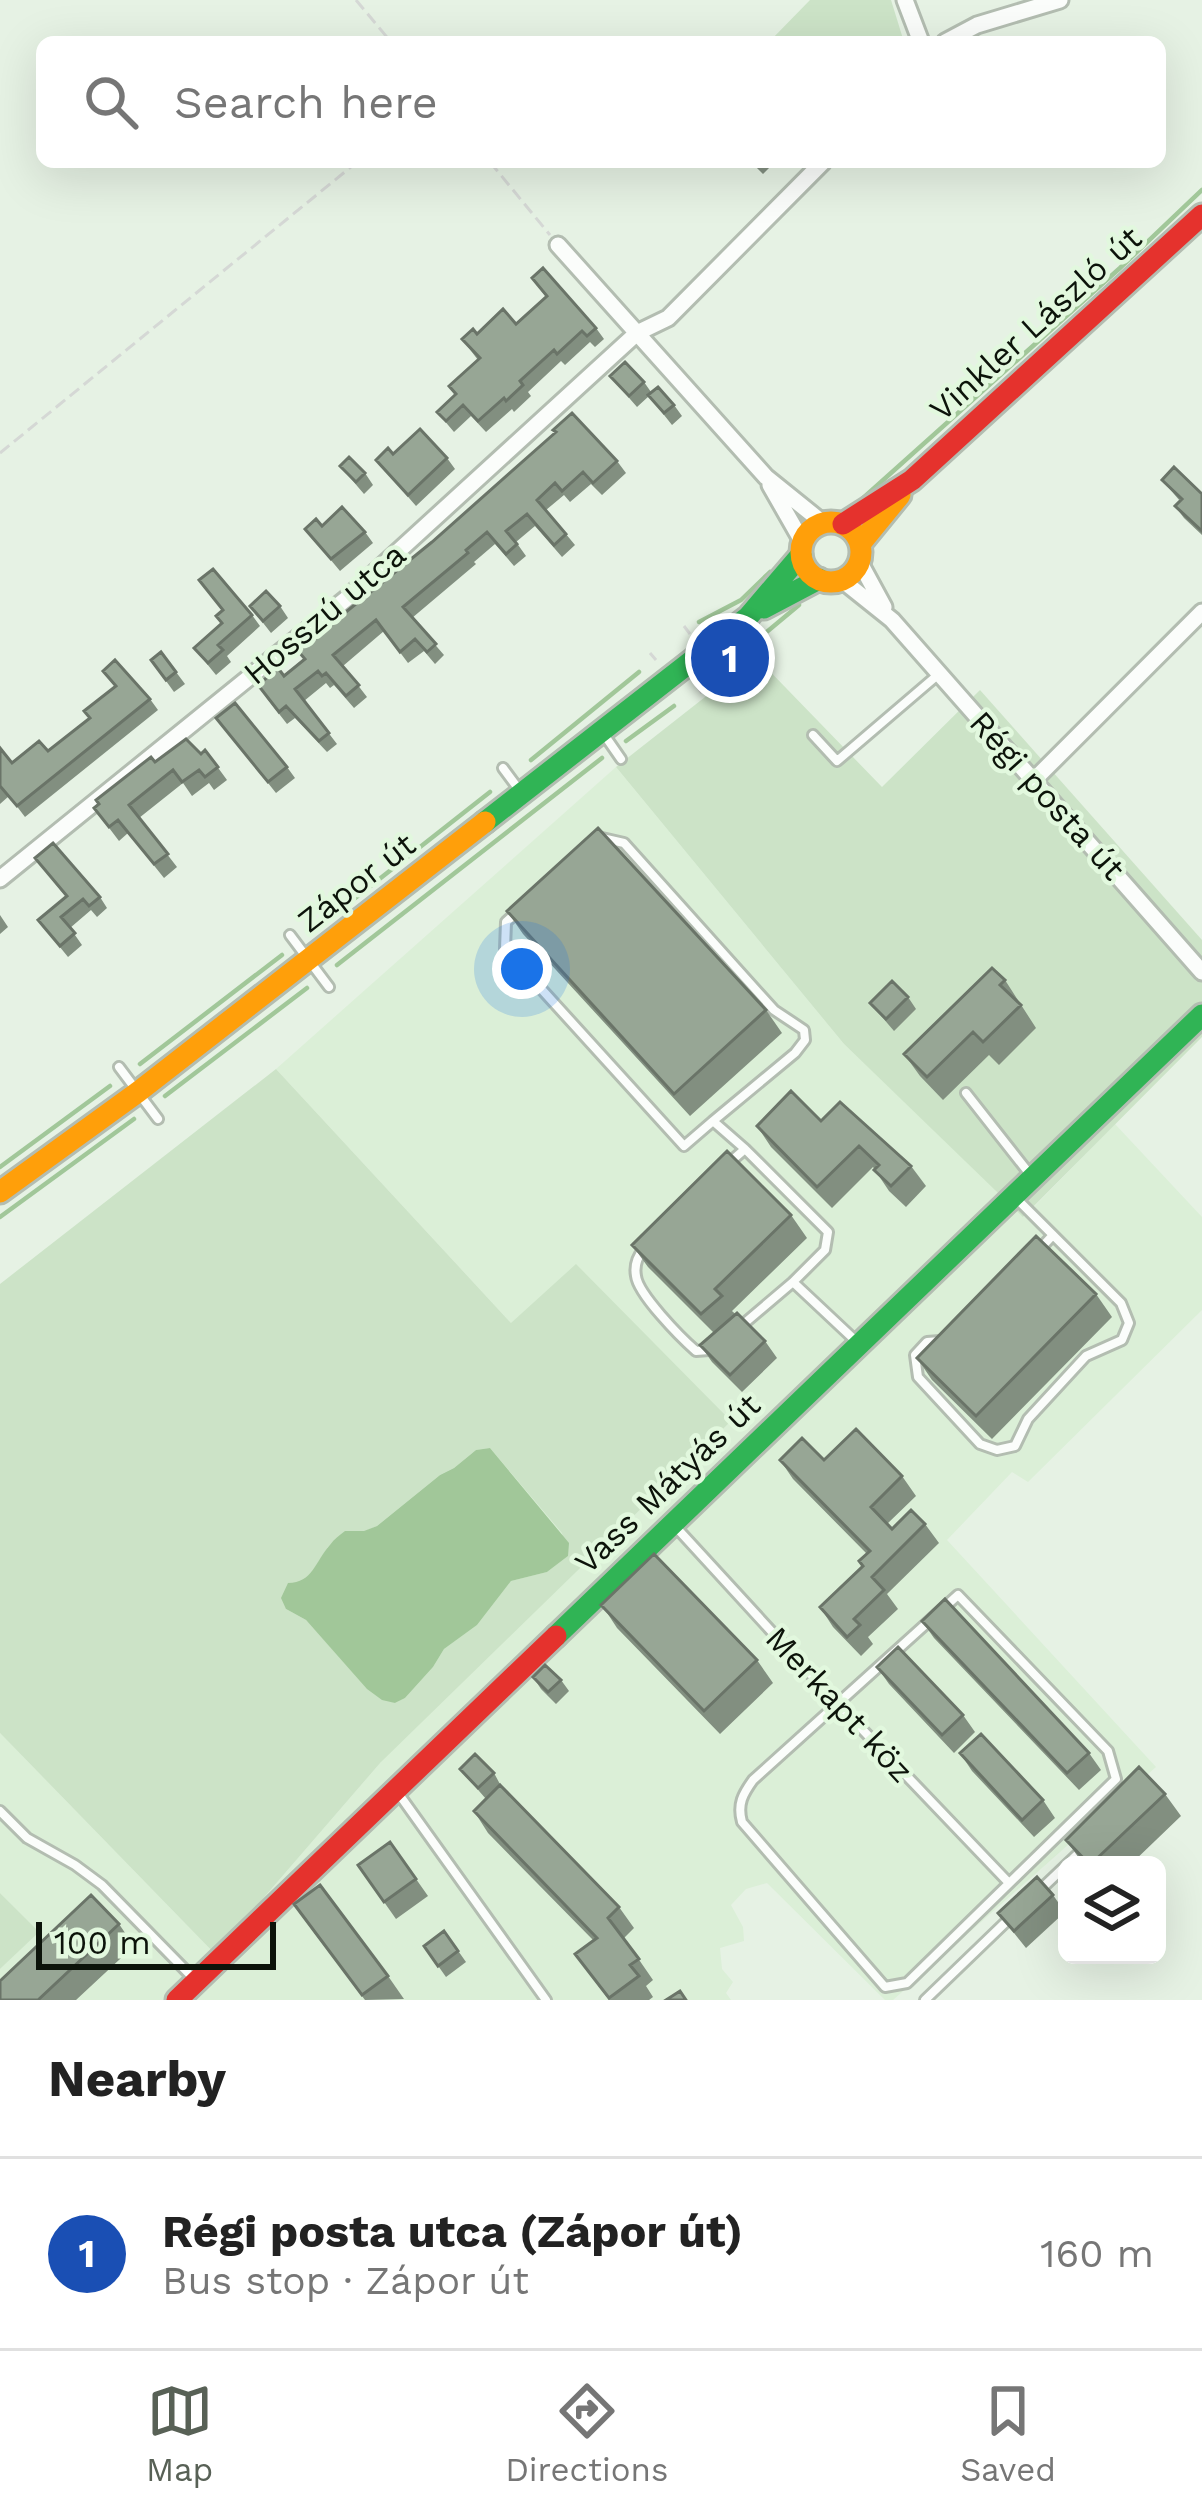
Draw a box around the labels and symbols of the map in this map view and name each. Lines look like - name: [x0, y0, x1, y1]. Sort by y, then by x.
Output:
- street label: Vinkler László út: [922, 218, 1149, 429]
- street label: Hosszú utca: [236, 534, 413, 692]
- pin: 1: [691, 613, 769, 703]
- street label: Régi posta út: [962, 703, 1134, 888]
- street label: Zápor út: [290, 824, 423, 940]
- your location: [492, 939, 552, 999]
- street label: Vass Mátyás út: [567, 1385, 768, 1581]
- street label: Merkapt köz: [758, 1619, 921, 1790]
- scale bar: [36, 1916, 276, 1969]

